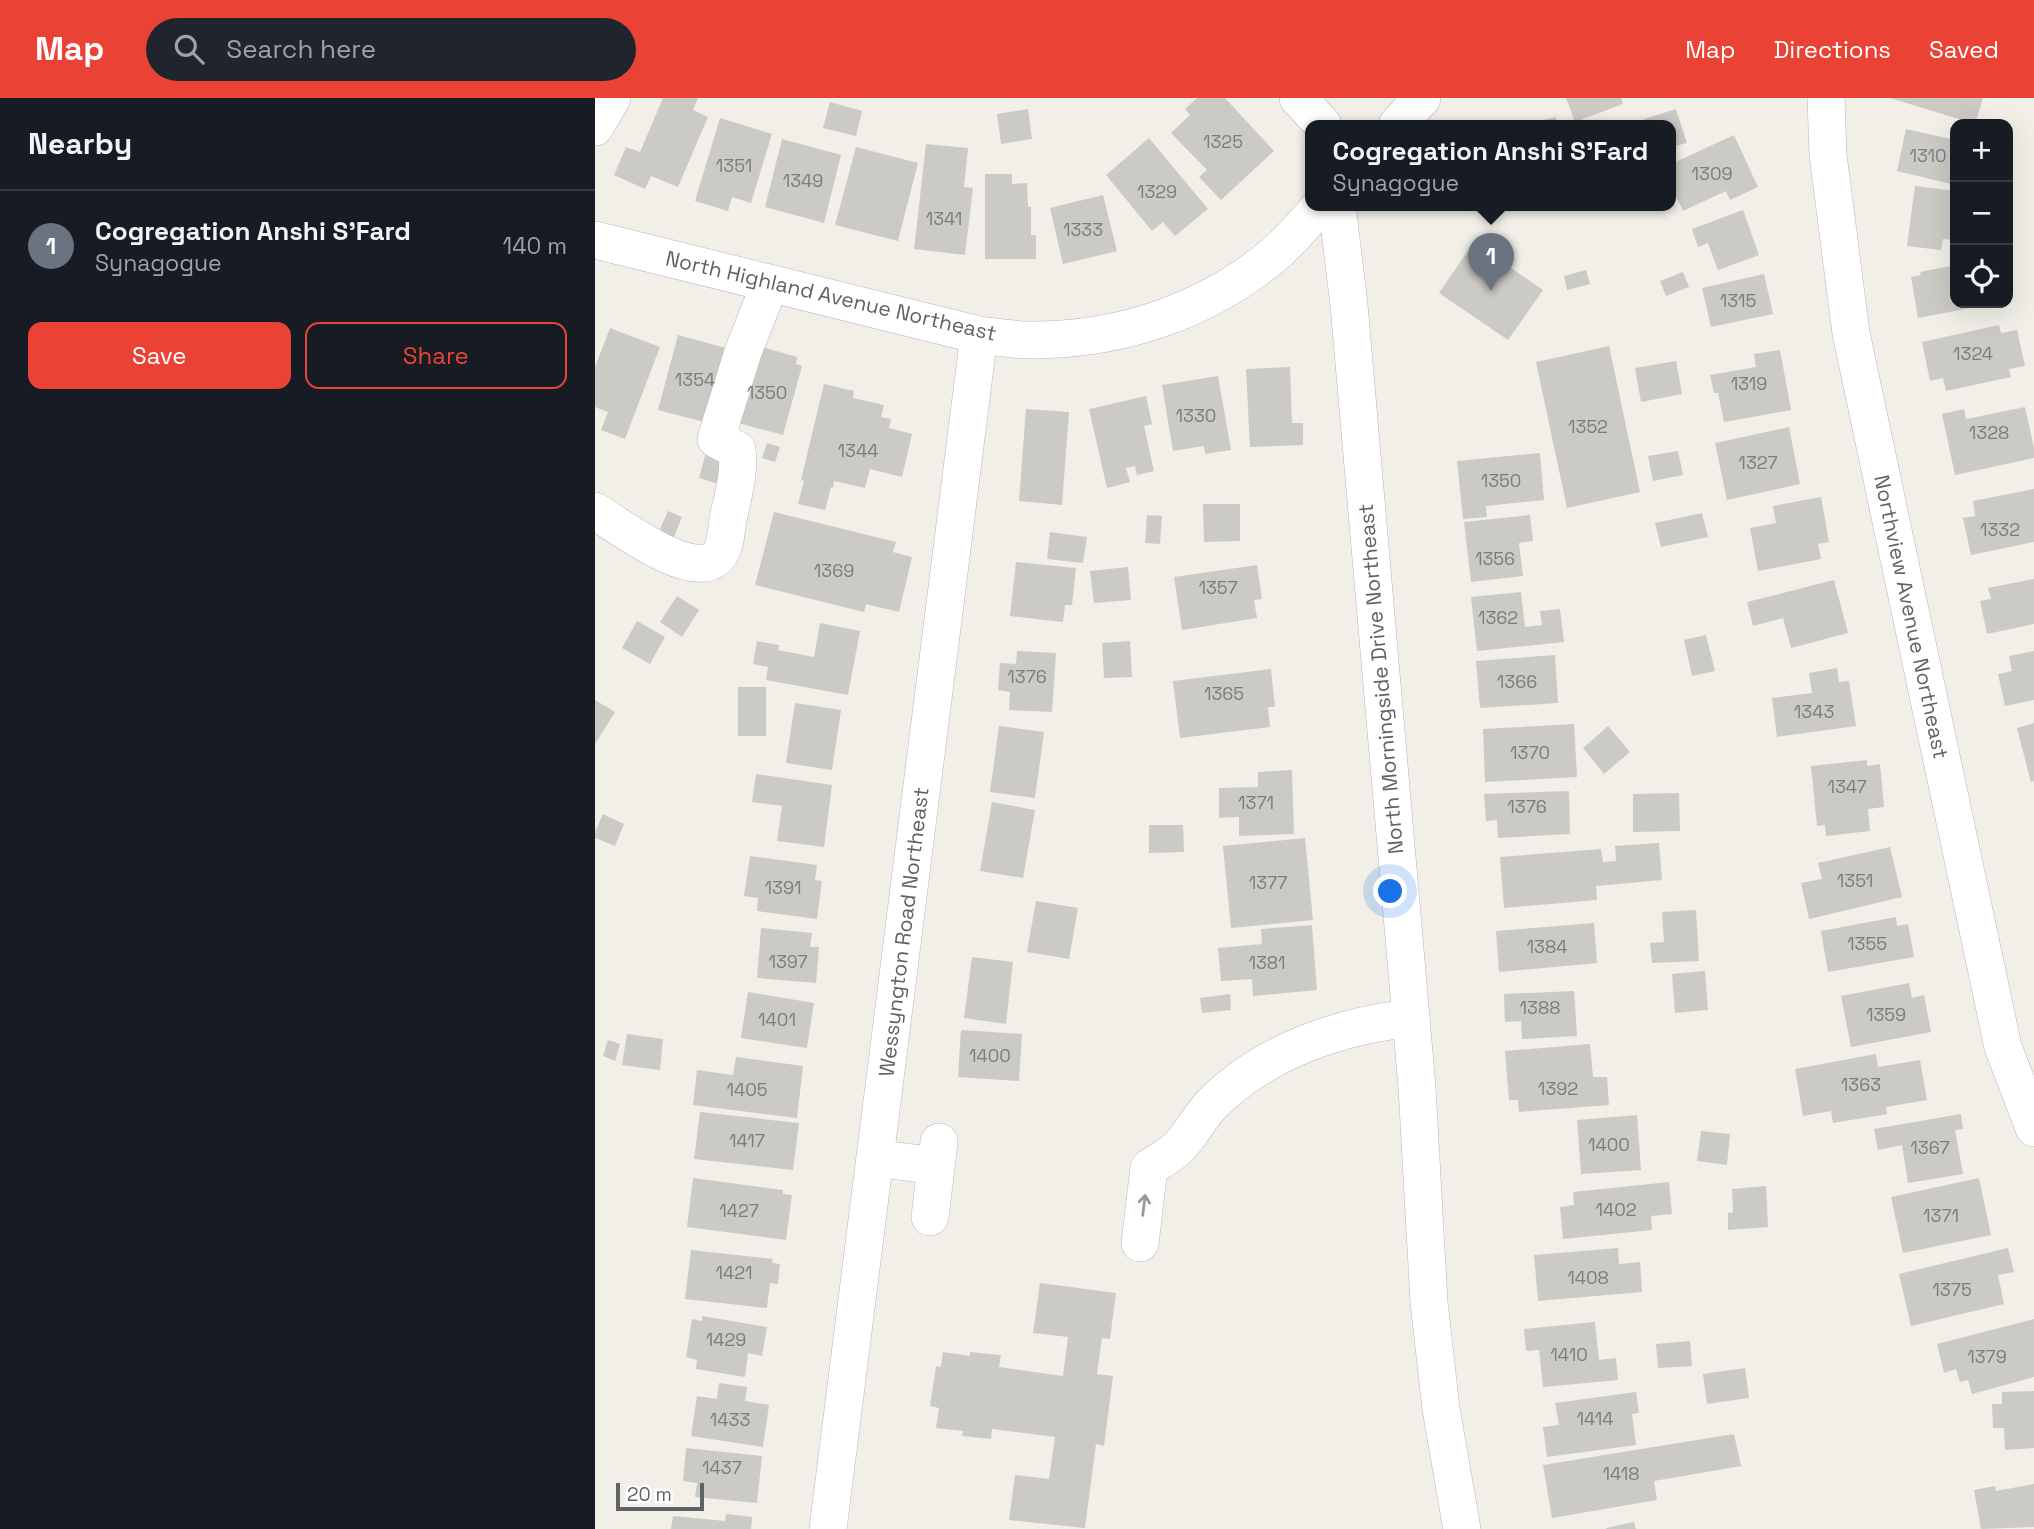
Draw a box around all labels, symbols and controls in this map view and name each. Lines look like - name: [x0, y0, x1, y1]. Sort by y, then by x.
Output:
- search box: [146, 18, 636, 81]
- text: Map: [35, 28, 104, 70]
- icon: search: [170, 30, 208, 68]
- text: Search here: [226, 32, 376, 66]
- text: Map: [1685, 34, 1735, 65]
- text: Directions: [1773, 34, 1891, 65]
- text: Saved: [1929, 34, 1999, 65]
- map controls: [1950, 119, 2013, 308]
- button: +: [1950, 119, 2013, 182]
- popup: [1305, 120, 1676, 211]
- text: Nearby: [28, 124, 132, 163]
- house number: 1325: [1203, 130, 1243, 153]
- text: Cogregation Anshi S'Fard: [1333, 134, 1648, 168]
- house number: 1310: [1909, 144, 1947, 167]
- house number: 1351: [716, 154, 752, 177]
- house number: 1309: [1692, 162, 1732, 185]
- text: Synagogue: [1333, 168, 1459, 198]
- house number: 1349: [783, 169, 823, 192]
- house number: 1329: [1137, 180, 1177, 203]
- button: −: [1950, 182, 2013, 245]
- house number: 1341: [926, 207, 962, 230]
- text: Cogregation Anshi S'Fard: [95, 214, 411, 248]
- house number: 1333: [1063, 218, 1103, 241]
- text: 1: [46, 231, 56, 261]
- text: 140 m: [503, 231, 567, 261]
- pin: 1: [1468, 233, 1514, 291]
- street label: North Highland Avenue Northeast: [663, 244, 999, 347]
- button: locate: [1950, 245, 2013, 308]
- text: Synagogue: [95, 248, 222, 278]
- house number: 1315: [1720, 289, 1756, 312]
- button: Save: [28, 322, 291, 389]
- button: Share: [305, 322, 567, 389]
- house number: 1324: [1953, 342, 1993, 365]
- house number: 1354: [675, 368, 715, 391]
- house number: 1319: [1731, 372, 1767, 395]
- house number: 1350: [747, 381, 787, 404]
- house number: 1330: [1176, 404, 1216, 427]
- house number: 1352: [1568, 415, 1608, 438]
- house number: 1328: [1969, 421, 2009, 444]
- house number: 1344: [838, 439, 878, 462]
- house number: 1327: [1738, 451, 1778, 474]
- house number: 1350: [1481, 469, 1521, 492]
- street label: Northview Avenue Northeast: [1868, 472, 1955, 761]
- street label: North Morningside Drive Northeast: [1352, 503, 1409, 855]
- house number: 1332: [1980, 518, 2020, 541]
- house number: 1356: [1475, 547, 1515, 570]
- house number: 1369: [814, 559, 854, 582]
- house number: 1357: [1198, 576, 1238, 599]
- house number: 1362: [1478, 606, 1518, 629]
- house number: 1376: [1007, 665, 1047, 688]
- house number: 1366: [1497, 670, 1537, 693]
- house number: 1365: [1204, 682, 1244, 705]
- house number: 1343: [1794, 700, 1834, 723]
- house number: 1370: [1510, 741, 1550, 764]
- house number: 1347: [1827, 775, 1867, 798]
- street label: Wessyngton Road Northeast: [872, 786, 935, 1078]
- house number: 1371: [1238, 791, 1274, 814]
- house number: 1376: [1507, 795, 1547, 818]
- house number: 1351: [1837, 869, 1873, 892]
- house number: 1377: [1249, 871, 1287, 894]
- your location: [1373, 874, 1407, 908]
- house number: 1391: [765, 876, 801, 899]
- house number: 1355: [1847, 932, 1887, 955]
- house number: 1384: [1527, 935, 1567, 958]
- house number: 1397: [768, 950, 808, 973]
- house number: 1381: [1248, 951, 1286, 974]
- house number: 1388: [1520, 996, 1560, 1019]
- house number: 1359: [1866, 1003, 1906, 1026]
- house number: 1401: [758, 1008, 796, 1031]
- house number: 1400: [969, 1044, 1011, 1067]
- house number: 1363: [1841, 1073, 1881, 1096]
- house number: 1392: [1538, 1077, 1578, 1100]
- house number: 1405: [726, 1078, 768, 1101]
- house number: 1417: [729, 1129, 765, 1152]
- house number: 1400: [1588, 1133, 1630, 1156]
- house number: 1367: [1910, 1136, 1950, 1159]
- one-way arrow: [1138, 1194, 1151, 1217]
- house number: 1402: [1595, 1198, 1637, 1221]
- house number: 1427: [719, 1199, 759, 1222]
- house number: 1371: [1923, 1204, 1959, 1227]
- house number: 1421: [715, 1261, 753, 1284]
- house number: 1408: [1567, 1266, 1609, 1289]
- house number: 1375: [1932, 1278, 1972, 1301]
- house number: 1429: [706, 1328, 746, 1351]
- house number: 1410: [1550, 1343, 1588, 1366]
- house number: 1379: [1967, 1345, 2007, 1368]
- house number: 1414: [1576, 1407, 1614, 1430]
- house number: 1433: [710, 1408, 750, 1431]
- house number: 1437: [702, 1456, 742, 1479]
- house number: 1418: [1602, 1462, 1640, 1485]
- scale bar: [616, 1480, 703, 1512]
- text: 20 m: [627, 1482, 672, 1507]

